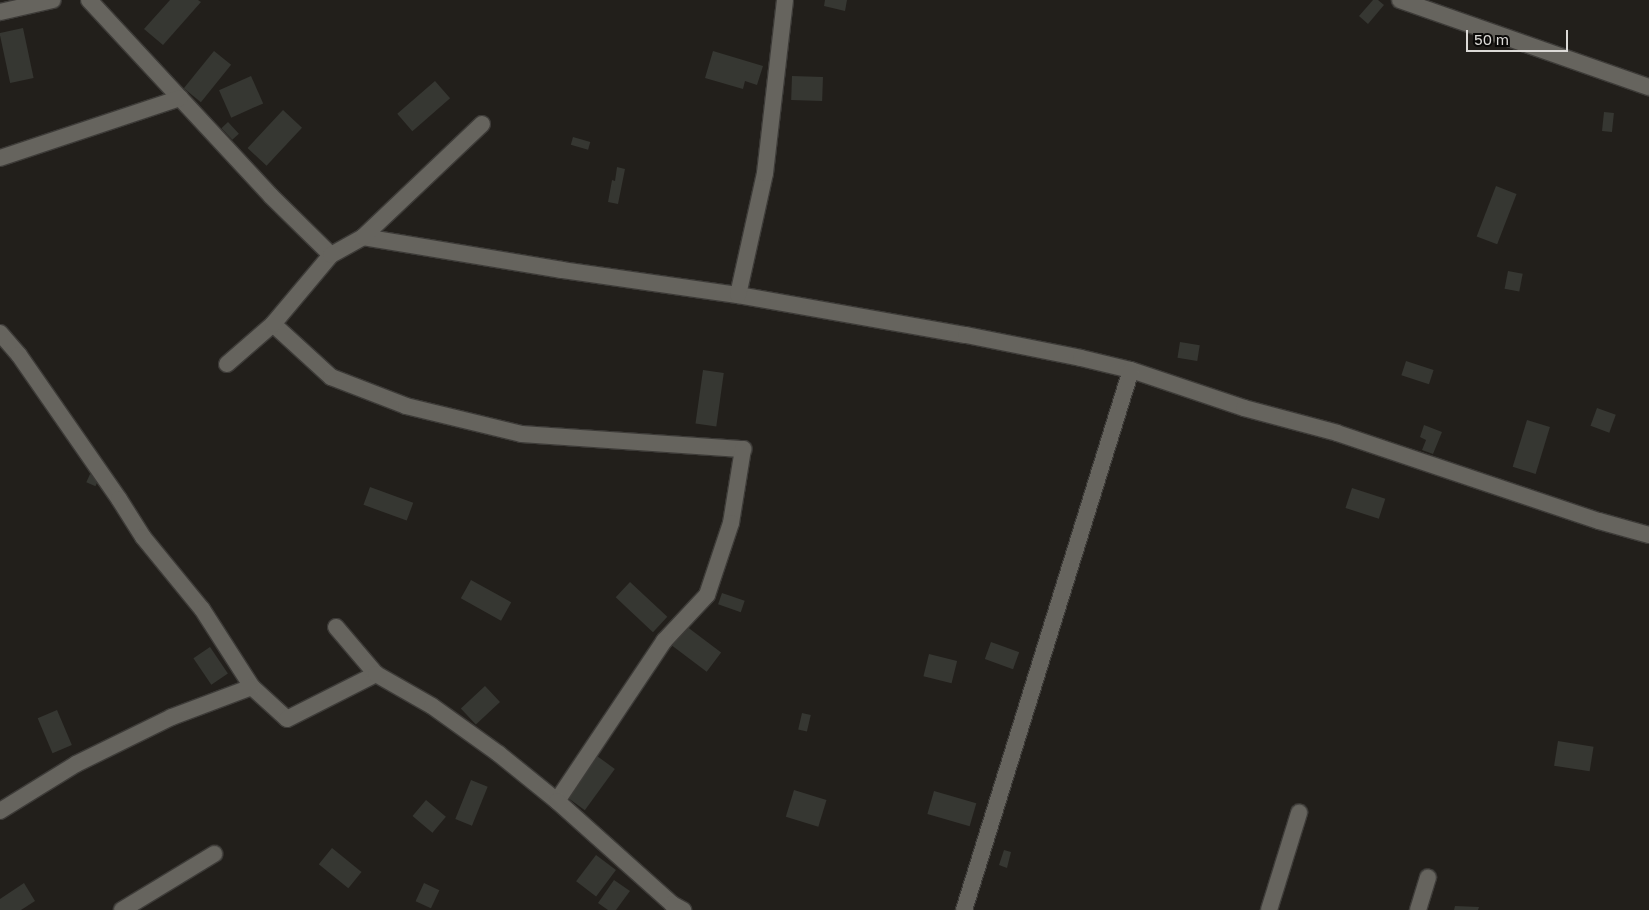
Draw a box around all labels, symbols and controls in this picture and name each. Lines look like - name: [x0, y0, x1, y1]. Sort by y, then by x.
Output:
- scale bar: [1469, 20, 1572, 52]
- text: 50 m: [1474, 30, 1509, 48]

